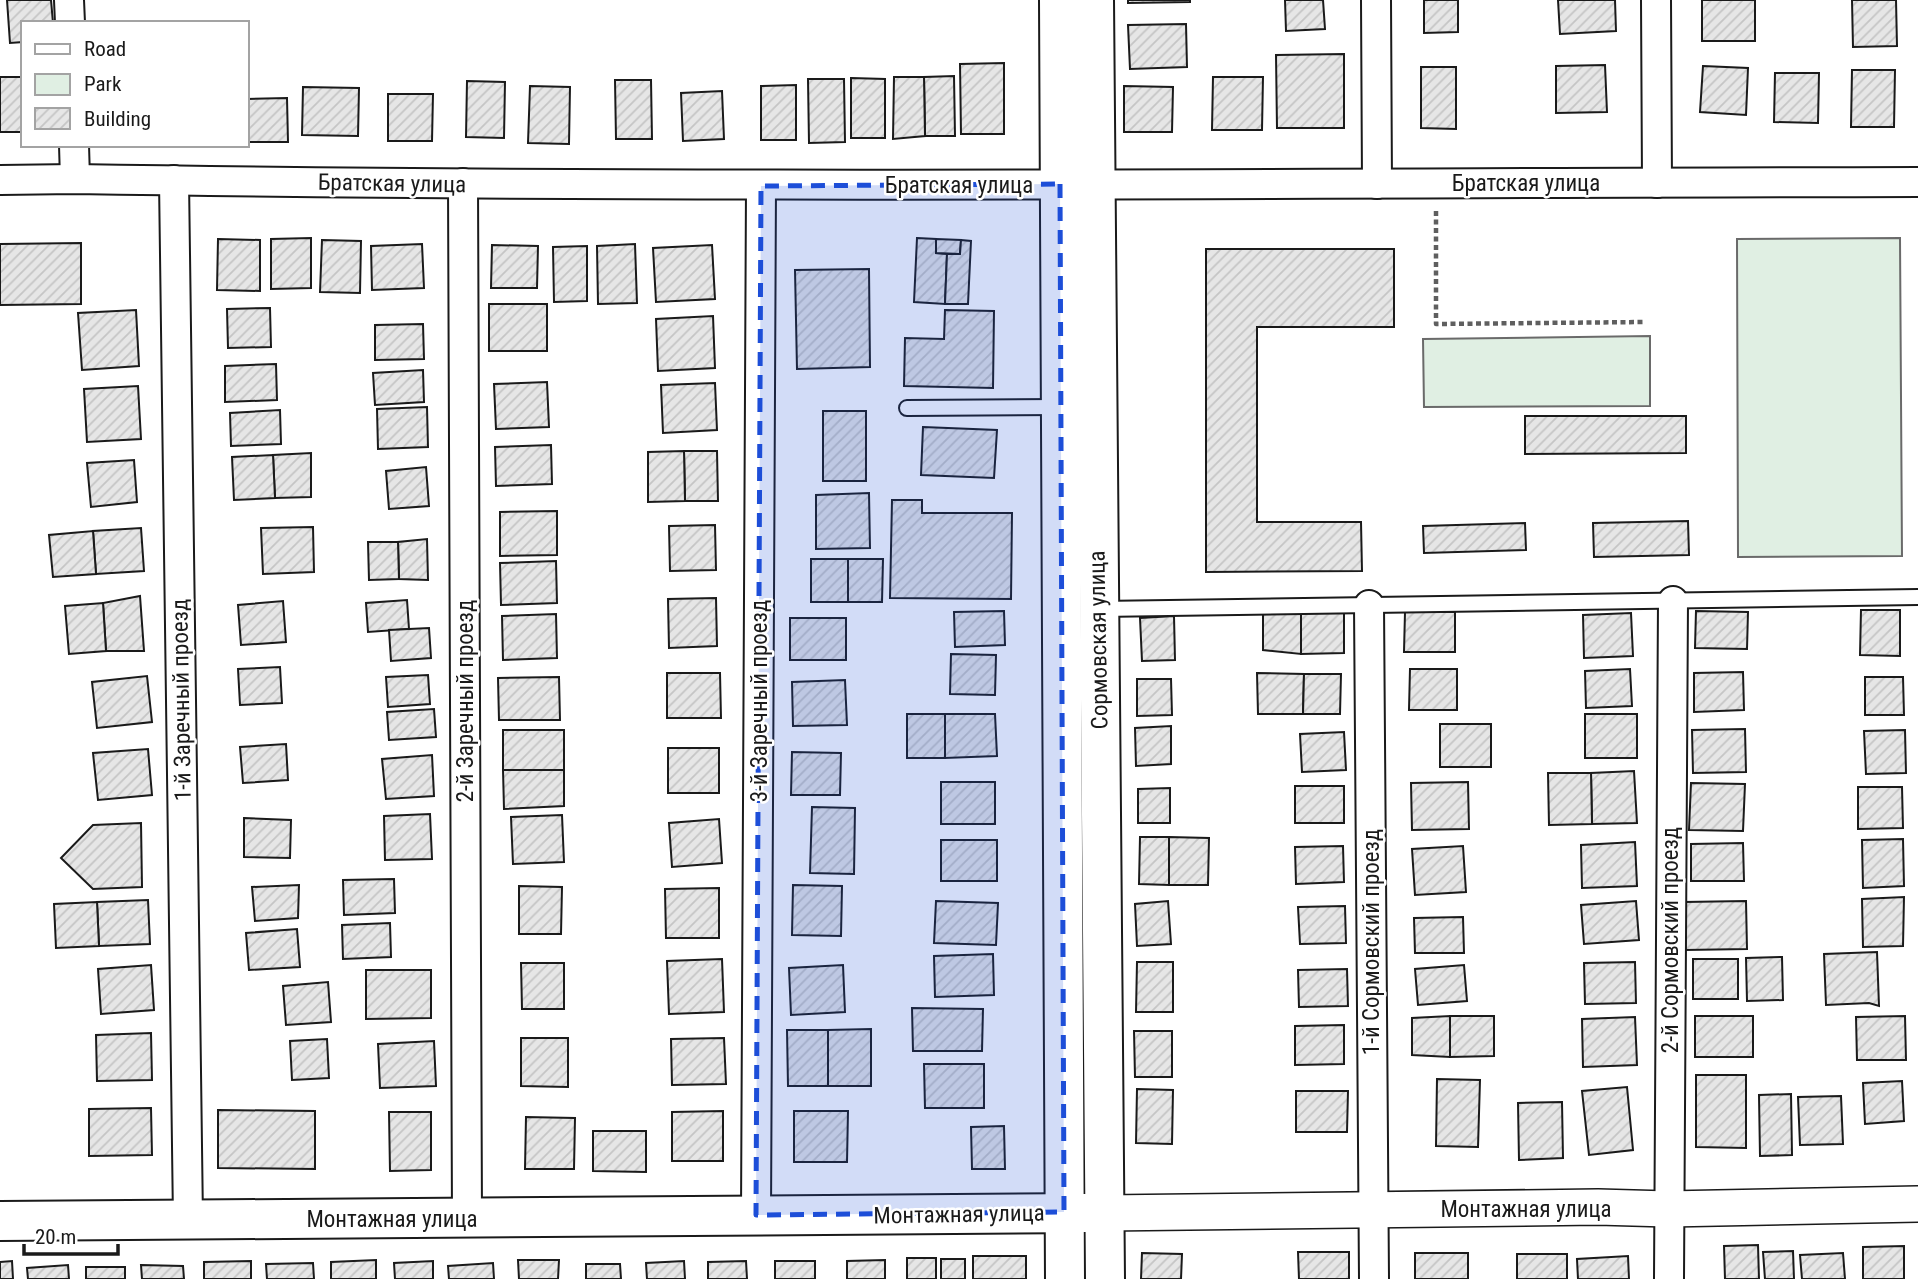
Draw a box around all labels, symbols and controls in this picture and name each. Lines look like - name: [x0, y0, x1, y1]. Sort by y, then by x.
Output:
- legend: [21, 21, 248, 147]
- text: Road: [84, 37, 126, 61]
- text: Park: [84, 72, 122, 96]
- text: Building: [84, 107, 151, 131]
- street label: Братская улица: [318, 169, 466, 198]
- street label: Братская улица: [1452, 170, 1600, 197]
- street label: Братская улица: [885, 172, 1033, 199]
- street label: Сормовская улица: [1083, 550, 1114, 730]
- street label: 1-й Заречный проезд: [166, 599, 197, 801]
- street label: 2-й Заречный проезд: [452, 600, 479, 802]
- street label: 3-й Заречный проезд: [746, 600, 773, 802]
- street label: 2-й Сормовский проезд: [1657, 827, 1684, 1053]
- street label: 1-й Сормовский проезд: [1358, 829, 1385, 1055]
- street label: Монтажная улица: [1440, 1196, 1612, 1223]
- street label: Монтажная улица: [873, 1200, 1045, 1229]
- street label: Монтажная улица: [306, 1206, 478, 1233]
- scale bar: [24, 1212, 119, 1256]
- text: 20 m: [35, 1225, 76, 1249]

